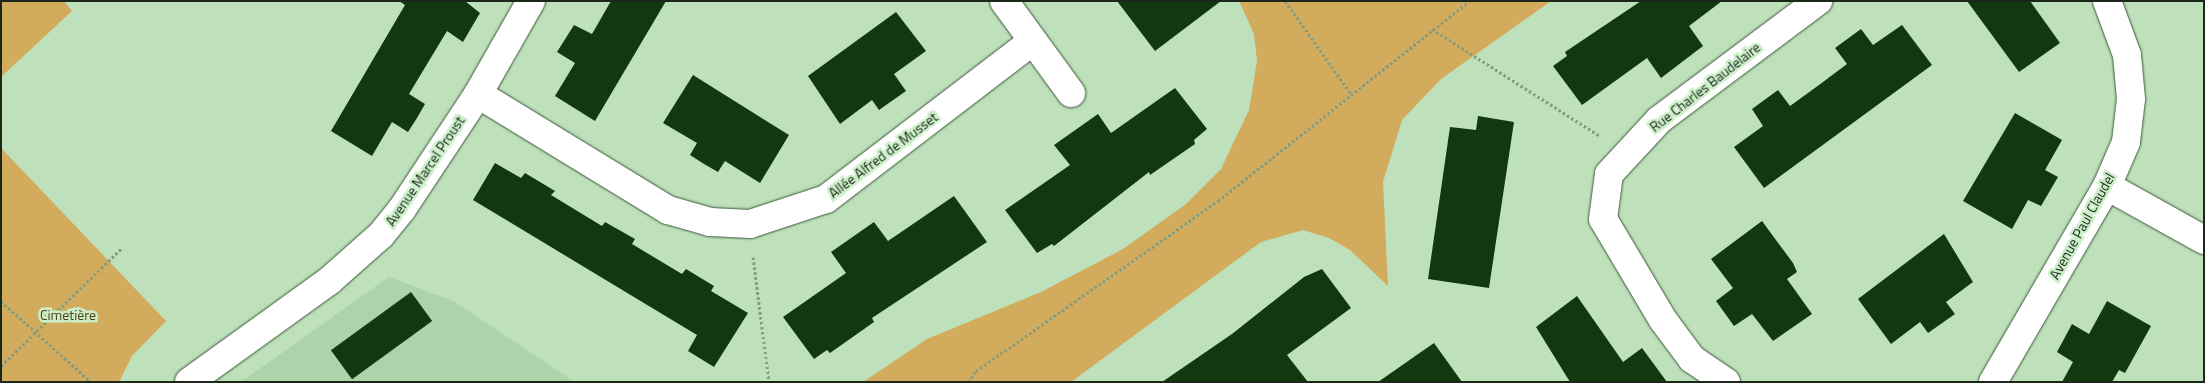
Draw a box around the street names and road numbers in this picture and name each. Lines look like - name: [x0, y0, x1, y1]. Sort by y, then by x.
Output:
- street label: Rue Charles Baudelaire: [1646, 39, 1764, 135]
- street label: Allée Alfred de Musset: [825, 109, 941, 201]
- street label: Avenue Marcel Proust: [382, 113, 468, 229]
- street label: Avenue Paul Claudel: [2046, 170, 2118, 282]

